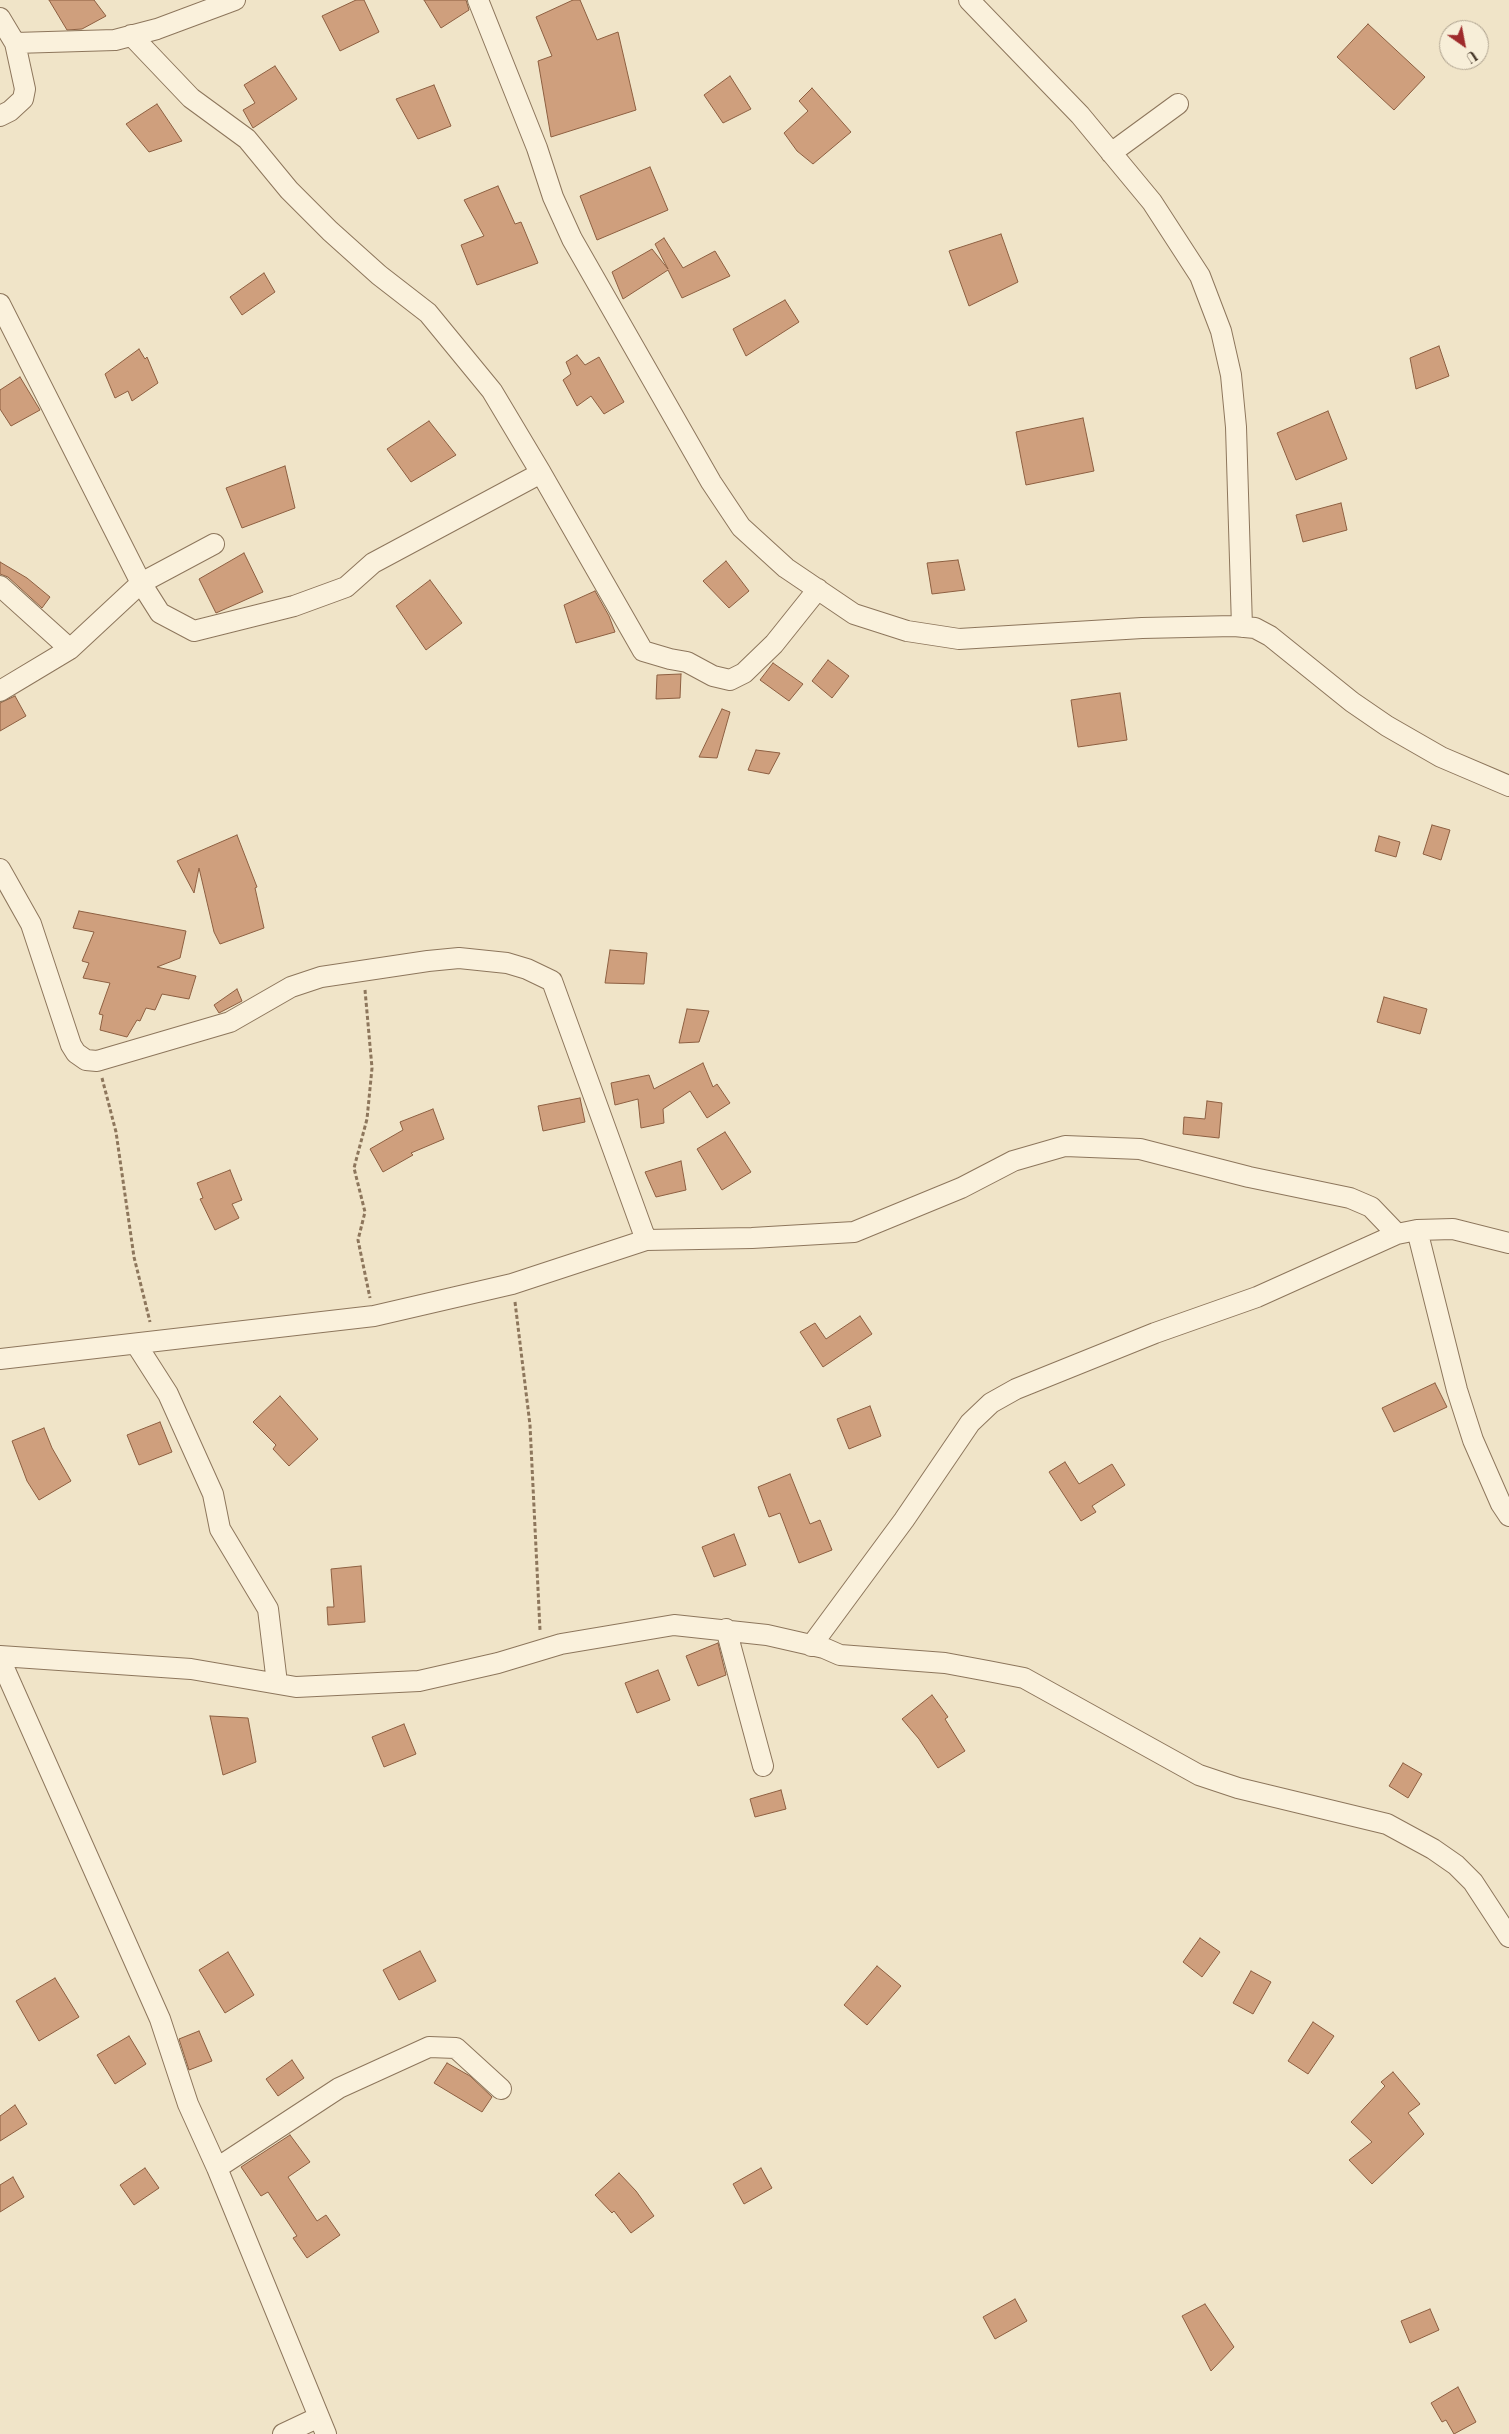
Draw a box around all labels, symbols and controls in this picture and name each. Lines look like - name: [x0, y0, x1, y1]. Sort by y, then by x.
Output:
- north arrow: [1439, 20, 1489, 70]
- text: U: [1463, 47, 1481, 68]

